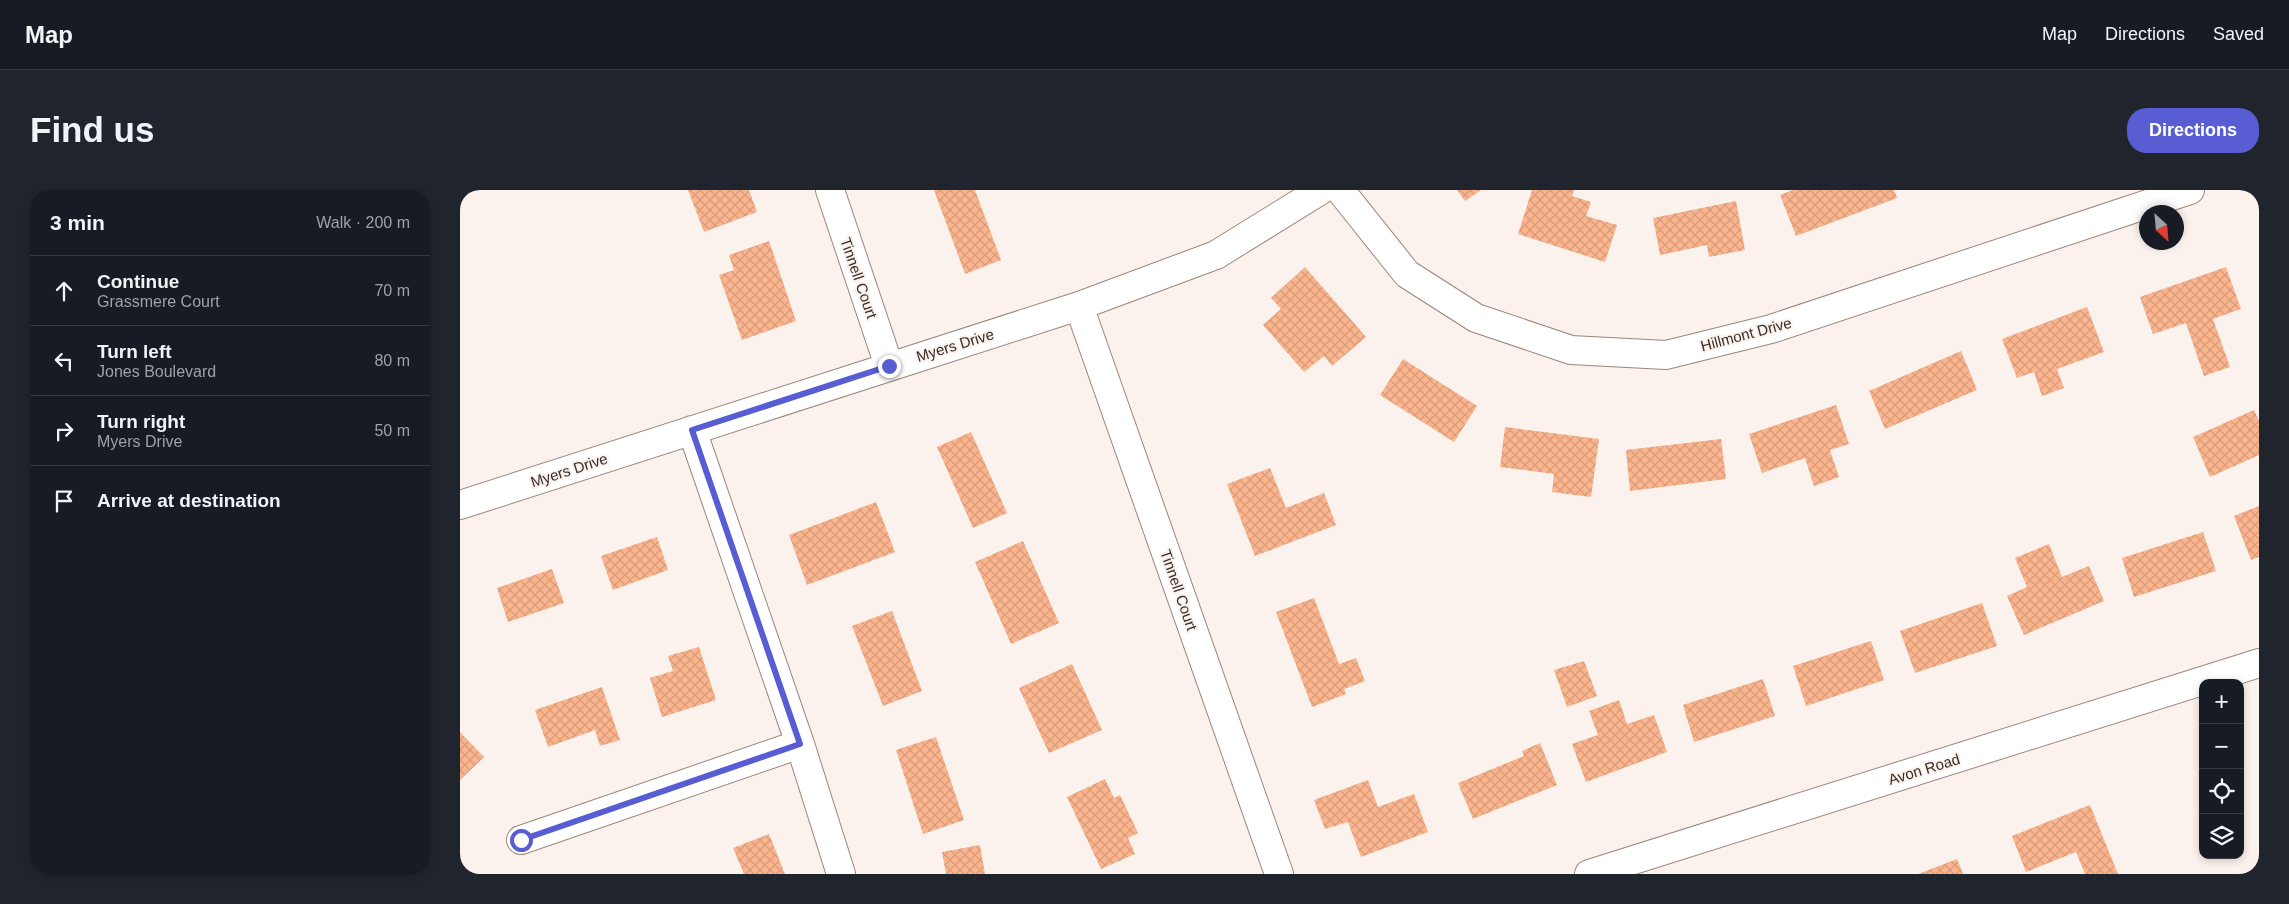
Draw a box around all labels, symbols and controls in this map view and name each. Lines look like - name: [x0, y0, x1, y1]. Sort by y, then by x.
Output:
- text: Map: [25, 21, 73, 48]
- text: Map: [2042, 24, 2077, 44]
- text: Directions: [2105, 24, 2185, 44]
- text: Saved: [2213, 24, 2264, 44]
- button: Directions: [2127, 108, 2259, 153]
- text: Find us: [30, 110, 154, 149]
- north arrow: [2139, 205, 2184, 250]
- text: 3 min: [50, 211, 105, 234]
- text: Walk · 200 m: [316, 214, 410, 231]
- street label: Tinnell Court: [837, 235, 881, 321]
- text: Continue: [97, 271, 179, 292]
- icon: ahead: [50, 277, 78, 305]
- text: 70 m: [374, 282, 410, 299]
- text: Grassmere Court: [97, 293, 220, 310]
- street label: Hillmont Drive: [1699, 314, 1793, 354]
- street label: Myers Drive: [914, 325, 996, 365]
- text: Turn left: [97, 341, 172, 362]
- icon: left: [50, 347, 78, 375]
- text: 80 m: [374, 352, 410, 369]
- route end: [878, 355, 901, 378]
- text: Jones Boulevard: [97, 363, 216, 380]
- text: Turn right: [97, 411, 185, 432]
- icon: right: [50, 417, 78, 445]
- text: 50 m: [374, 422, 410, 439]
- text: Myers Drive: [97, 433, 182, 450]
- street label: Myers Drive: [528, 450, 610, 490]
- icon: arrive: [50, 487, 78, 515]
- text: Arrive at destination: [97, 490, 281, 511]
- street label: Tinnell Court: [1157, 547, 1201, 633]
- map controls: [2199, 679, 2244, 859]
- button: +: [2199, 679, 2244, 724]
- button: −: [2199, 724, 2244, 769]
- street label: Avon Road: [1886, 750, 1962, 788]
- button: locate: [2199, 769, 2244, 814]
- button: layers: [2199, 814, 2244, 859]
- route start: [510, 829, 533, 852]

